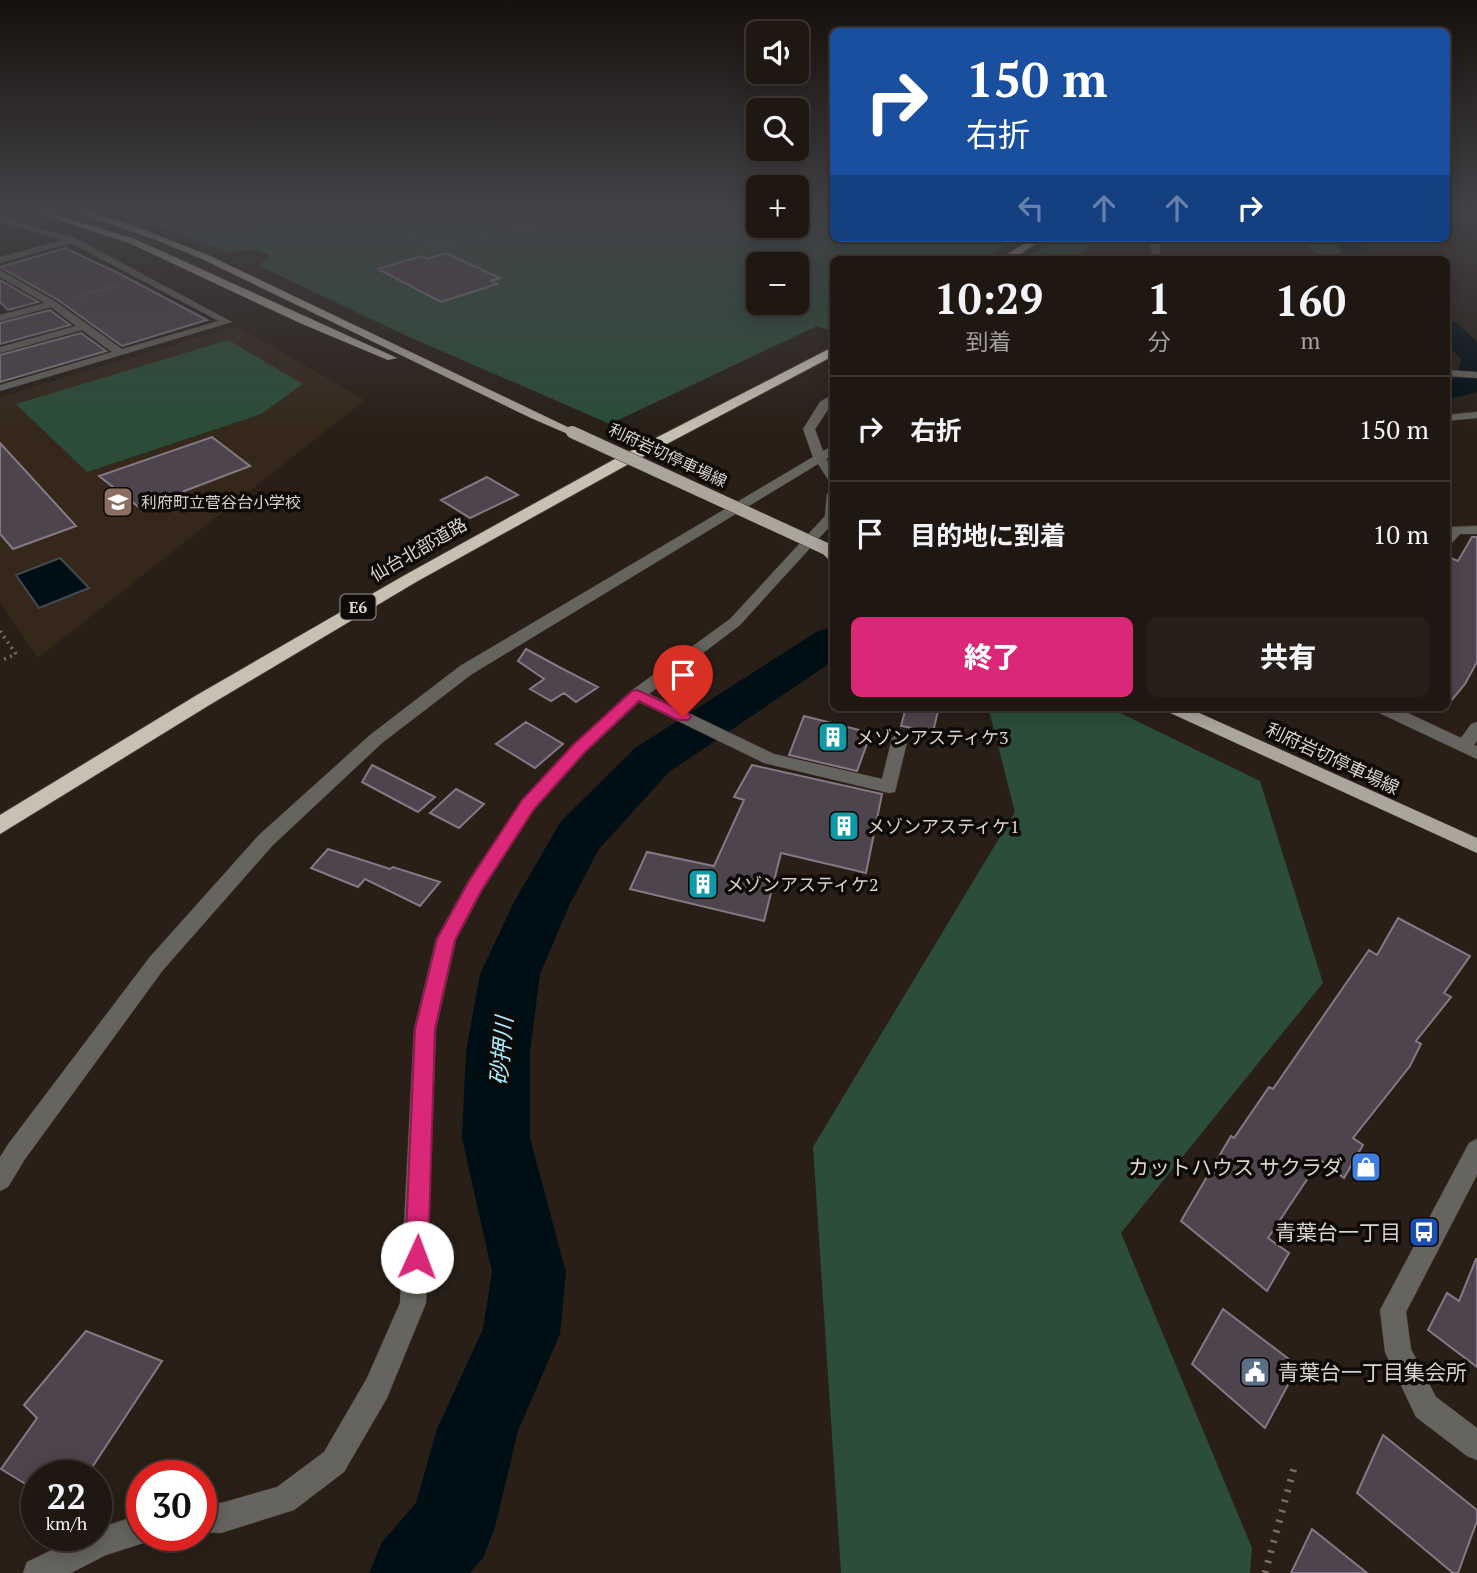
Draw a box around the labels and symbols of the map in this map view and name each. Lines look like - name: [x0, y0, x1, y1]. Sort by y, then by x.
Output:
- street label: 利府岩切停車場線: [605, 418, 731, 492]
- school or university icon: 利府町立菅谷台小学校: [101, 485, 135, 519]
- place label: 利府町立菅谷台小学校: [141, 491, 301, 513]
- street label: 仙台北部道路: [365, 512, 471, 586]
- road number: E6: [340, 594, 376, 620]
- pin: [653, 645, 713, 717]
- street label: 利府岩切停車場線: [1263, 717, 1403, 799]
- building icon: メゾンアスティケ3: [816, 720, 850, 754]
- place label: メゾンアスティケ3: [856, 725, 1009, 749]
- building icon: メゾンアスティケ1: [827, 809, 861, 843]
- place label: メゾンアスティケ1: [867, 814, 1020, 838]
- building icon: メゾンアスティケ2: [686, 867, 720, 901]
- place label: メゾンアスティケ2: [726, 872, 879, 896]
- water label: 砂押川: [483, 1012, 520, 1087]
- shop icon: カットハウス サクラダ: [1349, 1150, 1383, 1184]
- place label: カットハウス サクラダ: [1128, 1153, 1343, 1181]
- bus stop icon: 青葉台一丁目: [1407, 1215, 1441, 1249]
- place label: 青葉台一丁目: [1275, 1218, 1401, 1246]
- position arrow: [380, 1220, 454, 1294]
- public building icon: 青葉台一丁目集会所: [1238, 1355, 1272, 1389]
- place label: 青葉台一丁目集会所: [1278, 1358, 1467, 1386]
- speed limit sign: 30: [126, 1460, 217, 1551]

